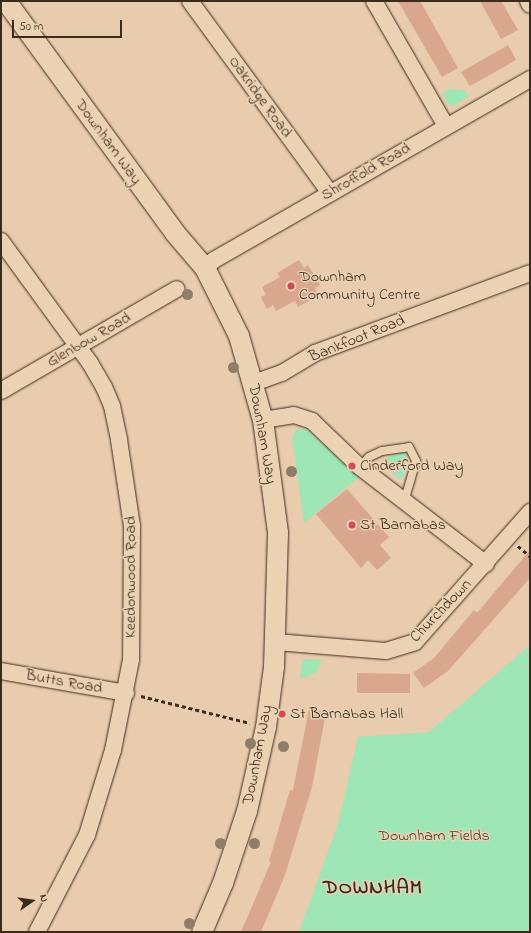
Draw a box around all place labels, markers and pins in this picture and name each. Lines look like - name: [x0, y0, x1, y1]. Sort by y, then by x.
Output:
- place label: Downham Community Centre: [299, 267, 420, 305]
- marker: Downham Community Centre: [286, 281, 296, 291]
- place label: Cinderford Way: [360, 456, 463, 476]
- marker: Cinderford Way: [347, 461, 357, 471]
- place label: St Barnabas: [360, 515, 446, 535]
- marker: St Barnabas: [347, 520, 357, 530]
- place label: St Barnabas Hall: [290, 704, 403, 724]
- marker: St Barnabas Hall: [277, 709, 287, 719]

